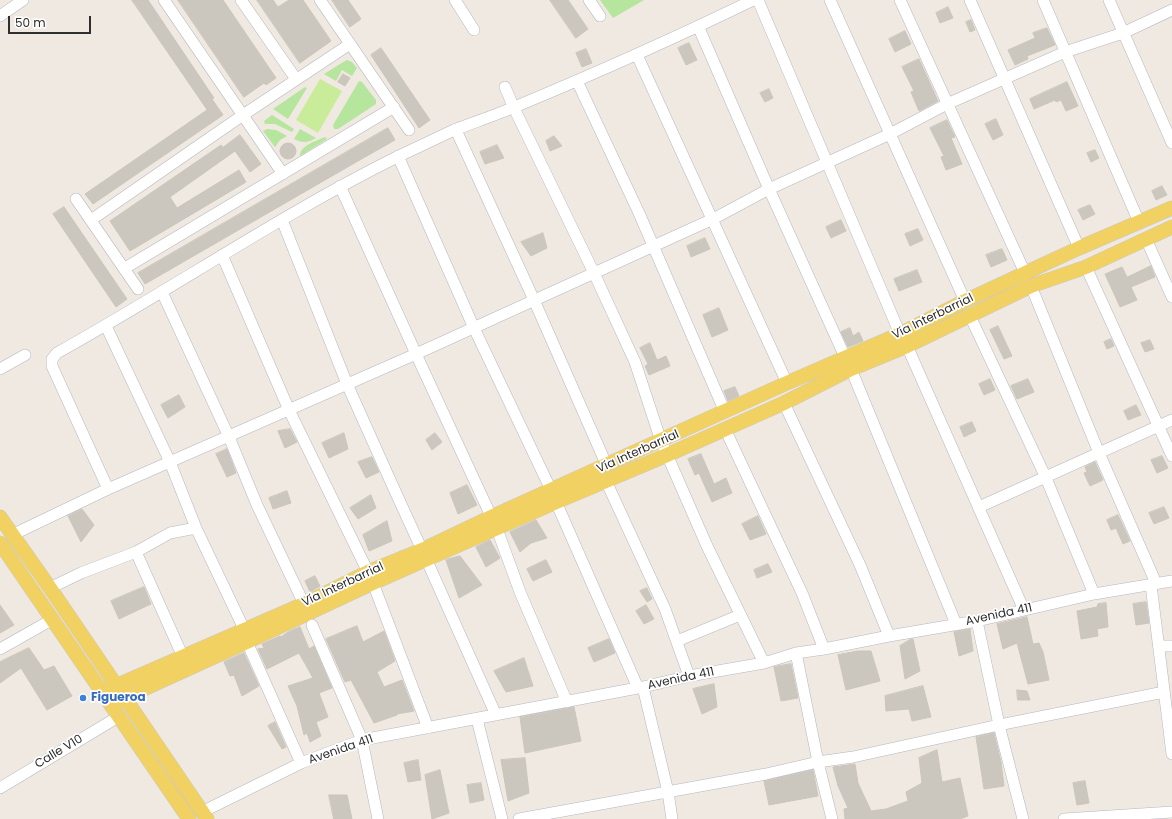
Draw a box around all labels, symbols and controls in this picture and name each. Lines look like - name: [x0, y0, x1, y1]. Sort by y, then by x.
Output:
- scale bar: [10, 8, 93, 34]
- text: 50 m: [15, 14, 46, 31]
- street label: Vía Interbarrial: [890, 291, 976, 343]
- street label: Vía Interbarrial: [595, 427, 681, 477]
- street label: Vía Interbarrial: [300, 560, 386, 610]
- street label: Avenida 411: [964, 601, 1034, 629]
- street label: Avenida 411: [646, 665, 716, 693]
- place label: Figueroa: [91, 691, 146, 705]
- marker: Figueroa: [78, 693, 88, 703]
- street label: Calle V10: [32, 732, 86, 772]
- street label: Avenida 411: [307, 732, 375, 768]

